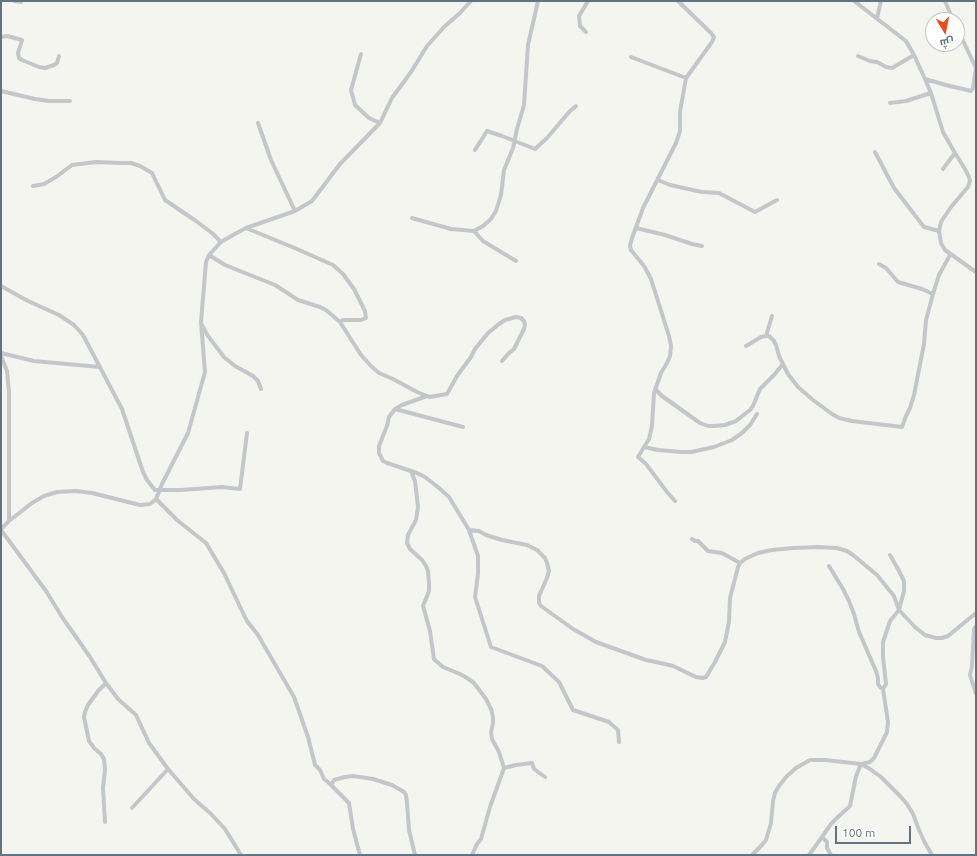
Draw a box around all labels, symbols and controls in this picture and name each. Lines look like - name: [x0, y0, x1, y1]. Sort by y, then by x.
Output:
- north arrow: [925, 12, 965, 52]
- text: ش: [939, 36, 955, 50]
- scale bar: [837, 818, 913, 844]
- text: 100 m: [842, 826, 875, 839]

